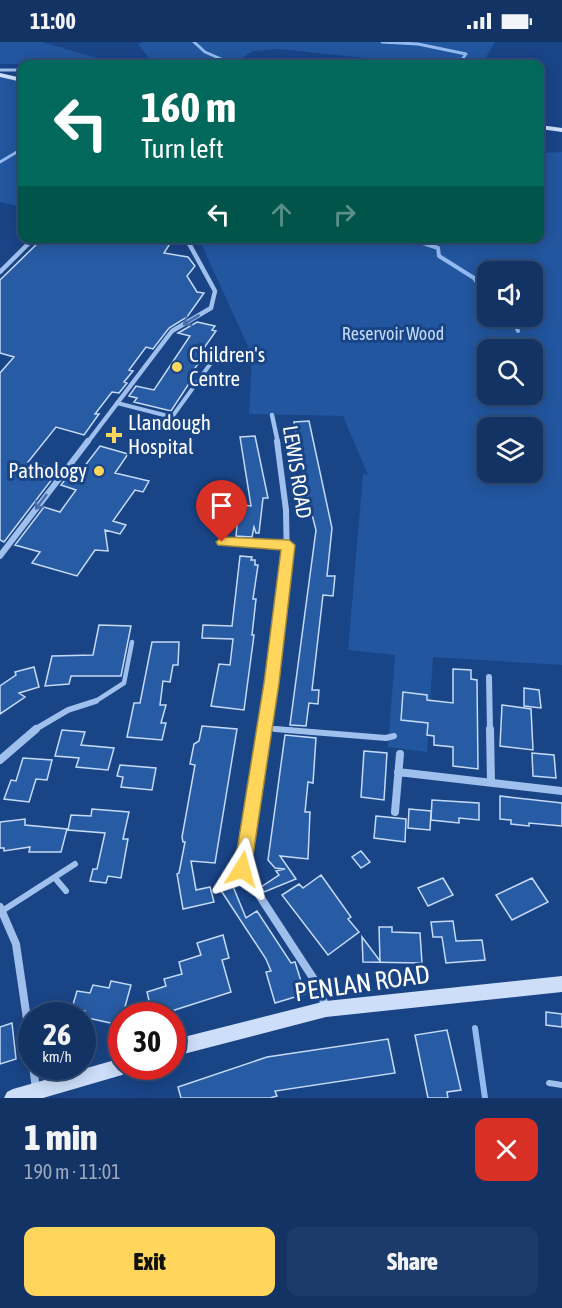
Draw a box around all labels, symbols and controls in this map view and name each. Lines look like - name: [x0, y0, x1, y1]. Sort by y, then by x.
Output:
- text: 11:00: [30, 8, 76, 34]
- text: 160 m: [141, 83, 236, 131]
- icon: left: [42, 84, 120, 162]
- text: Turn left: [141, 133, 224, 164]
- icon: left: [202, 198, 235, 231]
- icon: ahead: [265, 198, 298, 231]
- icon: right: [328, 198, 361, 231]
- map controls: [477, 261, 543, 483]
- button: sound: [477, 261, 543, 327]
- one-way arrow: [183, 314, 200, 326]
- park label: Reservoir Wood: [342, 323, 444, 344]
- button: search: [477, 339, 543, 405]
- place label: Children's Centre: [189, 342, 265, 390]
- marker: Children's Centre: [170, 360, 184, 374]
- place label: Llandough Hospital: [128, 410, 211, 458]
- button: layers: [477, 417, 543, 483]
- street label: LEWIS ROAD: [279, 424, 317, 520]
- marker: Llandough Hospital: [105, 426, 123, 444]
- place label: Pathology: [8, 458, 87, 482]
- marker: Pathology: [92, 464, 106, 478]
- pin: [196, 480, 247, 542]
- icon: arrive: [205, 489, 238, 522]
- one-way arrow: [35, 494, 48, 510]
- position arrow: [210, 837, 274, 901]
- street label: PENLAN ROAD: [293, 959, 431, 1007]
- speed limit sign: 30: [108, 1002, 186, 1080]
- text: 26: [43, 1017, 71, 1051]
- text: km/h: [42, 1048, 72, 1065]
- text: 1 min: [24, 1116, 98, 1158]
- button: close: [475, 1118, 538, 1181]
- text: 190 m · 11:01: [24, 1160, 121, 1183]
- button: Exit: [24, 1227, 275, 1296]
- button: Share: [287, 1227, 538, 1296]

